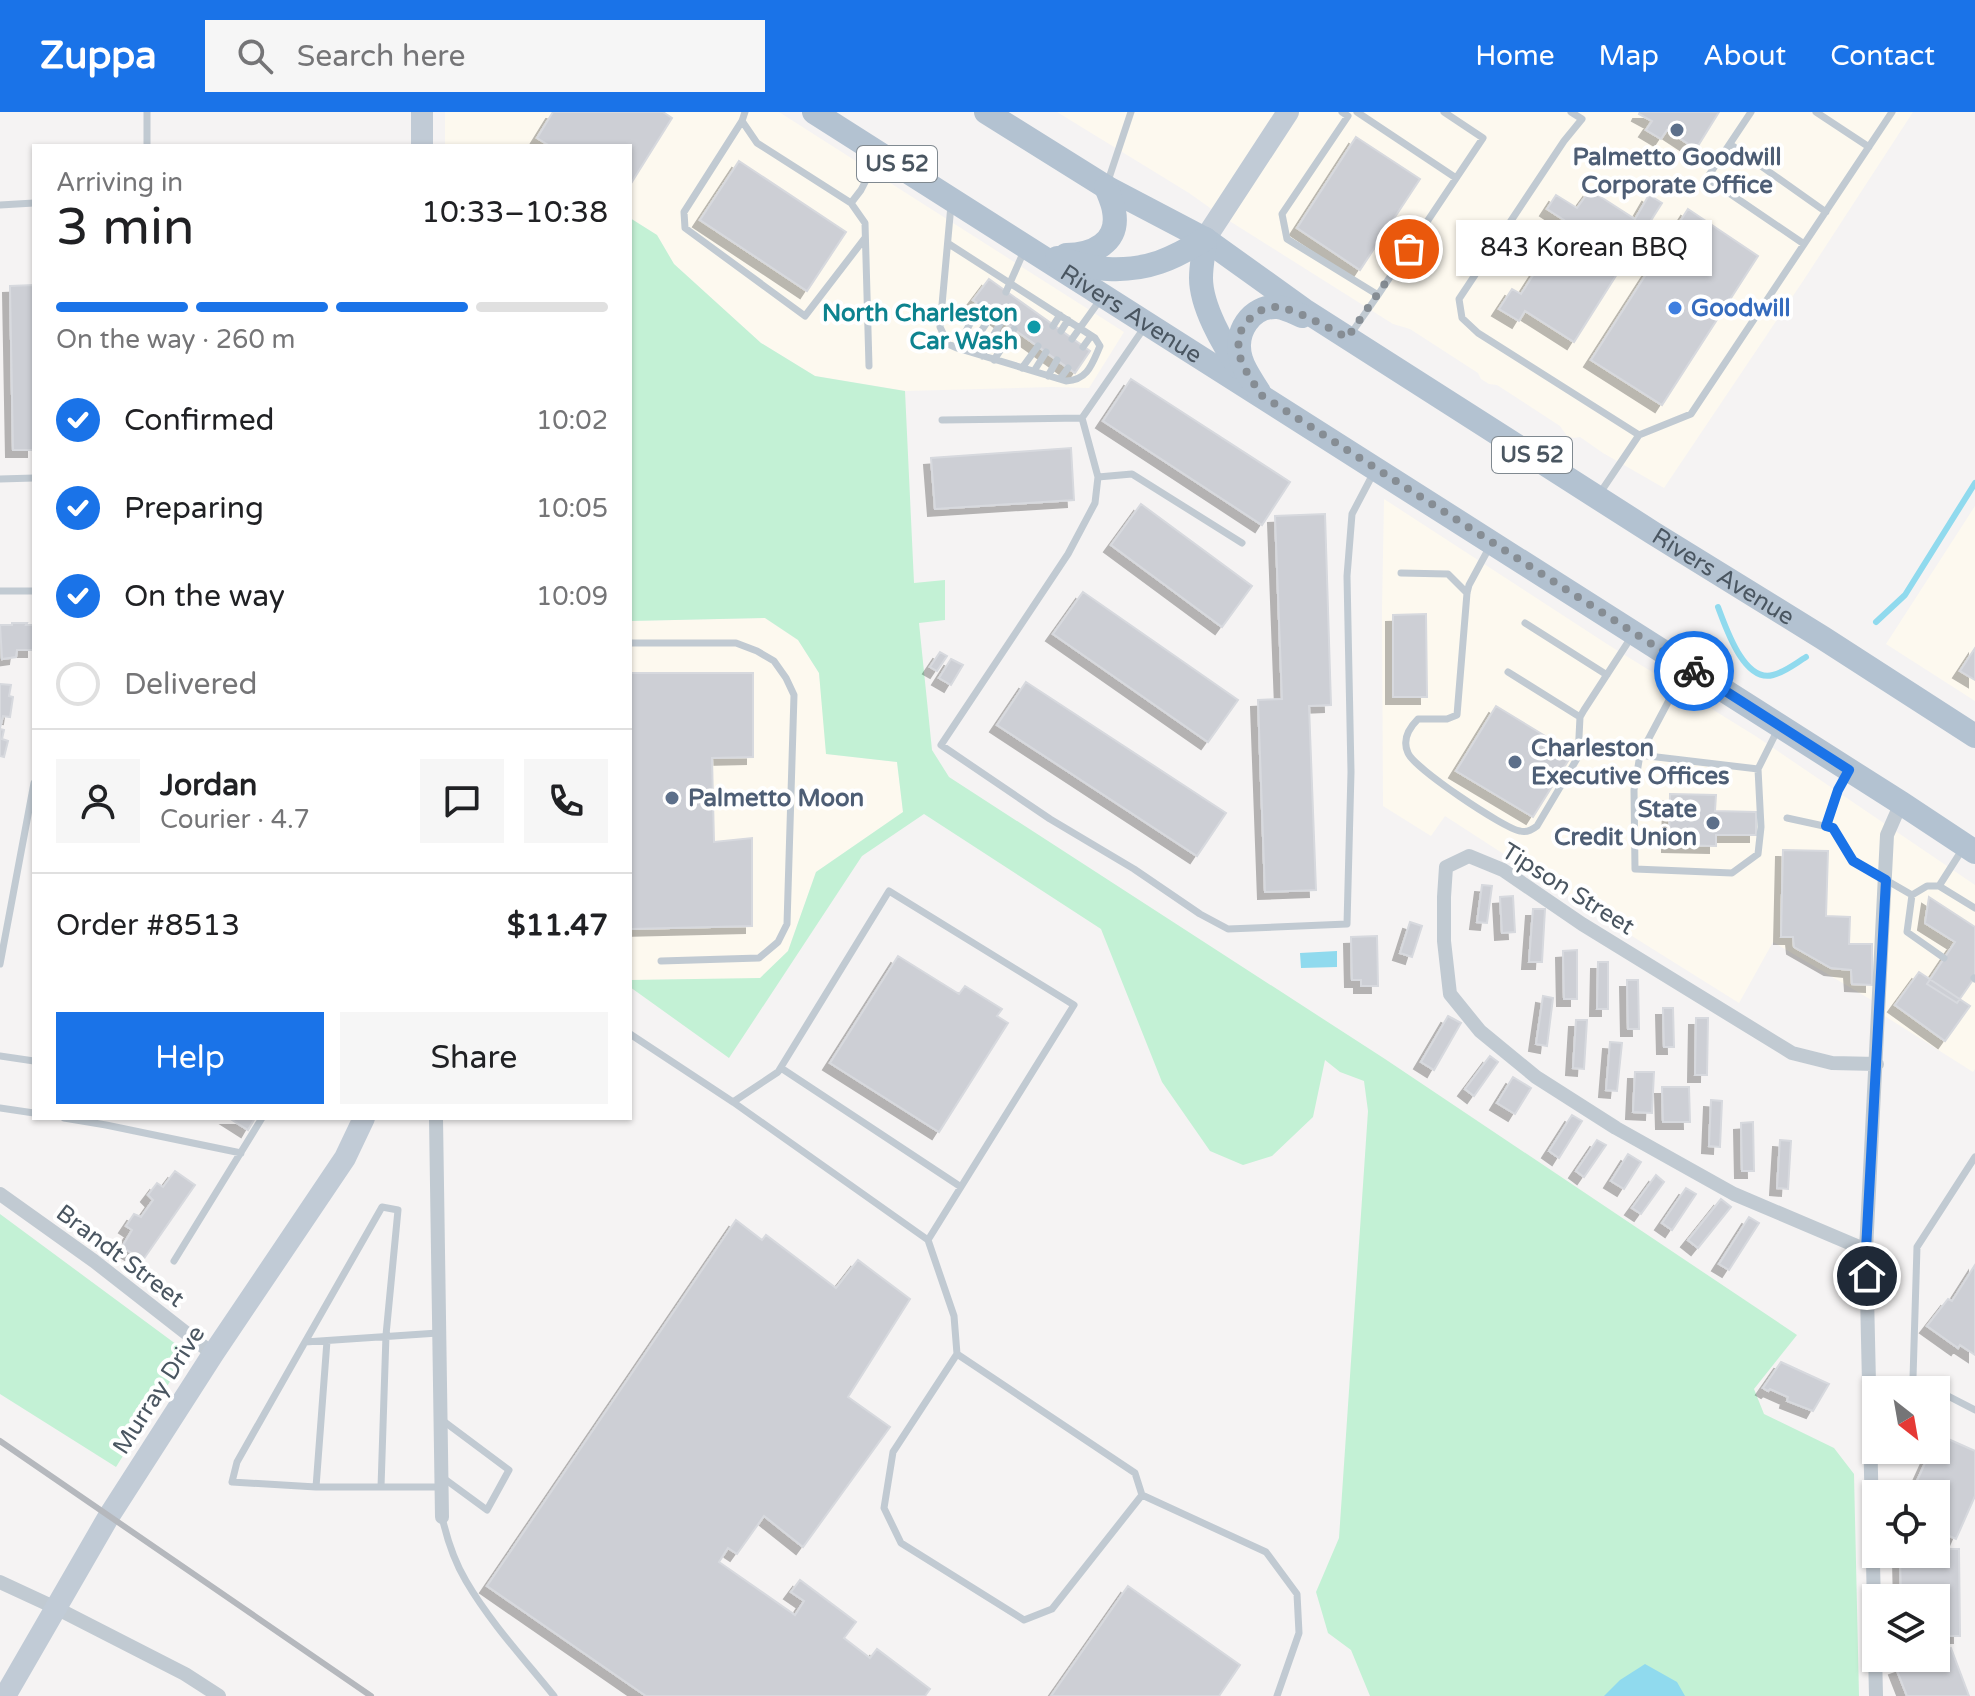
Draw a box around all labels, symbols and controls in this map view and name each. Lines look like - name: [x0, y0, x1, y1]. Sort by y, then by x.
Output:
- search box: [205, 20, 765, 92]
- text: Zuppa: [40, 33, 157, 79]
- icon: search: [233, 34, 277, 78]
- text: Search here: [297, 38, 465, 75]
- text: Home: [1475, 39, 1555, 73]
- text: Map: [1599, 39, 1659, 73]
- text: About: [1703, 39, 1786, 73]
- text: Contact: [1830, 39, 1935, 73]
- marker: Palmetto Goodwill Corporate Office: [1668, 121, 1686, 139]
- place label: Palmetto Goodwill Corporate Office: [1572, 143, 1782, 200]
- road number: US 52: [857, 146, 937, 182]
- text: Arriving in: [56, 167, 183, 198]
- text: 10:33–10:38: [421, 194, 608, 231]
- text: 3 min: [56, 196, 195, 259]
- pin: [1375, 215, 1443, 283]
- callout: 843 Korean BBQ: [1457, 221, 1713, 277]
- icon: bag: [1387, 227, 1431, 271]
- text: 843 Korean BBQ: [1480, 232, 1688, 263]
- street label: Rivers Avenue: [1055, 258, 1208, 369]
- place label: Goodwill: [1691, 294, 1790, 323]
- place label: North Charleston Car Wash: [822, 299, 1018, 356]
- marker: Goodwill: [1666, 299, 1684, 317]
- marker: North Charleston Car Wash: [1025, 318, 1043, 336]
- text: On the way · 260 m: [56, 324, 295, 355]
- icon: check: [56, 398, 100, 442]
- text: Confirmed: [124, 402, 275, 439]
- text: 10:02: [536, 405, 608, 436]
- road number: US 52: [1492, 437, 1572, 473]
- icon: check: [56, 486, 100, 530]
- text: Preparing: [124, 490, 264, 527]
- text: 10:05: [536, 493, 608, 524]
- street label: Rivers Avenue: [1647, 521, 1800, 631]
- icon: check: [56, 574, 100, 618]
- text: On the way: [124, 578, 285, 615]
- text: 10:09: [536, 581, 608, 612]
- courier: [1654, 631, 1734, 711]
- icon: bike: [1672, 649, 1716, 693]
- text: Delivered: [124, 666, 258, 703]
- place label: Charleston Executive Offices: [1531, 734, 1730, 791]
- marker: Charleston Executive Offices: [1506, 753, 1524, 771]
- button: person: [56, 759, 140, 843]
- button: chat: [420, 759, 504, 843]
- button: phone: [524, 759, 608, 843]
- text: Jordan: [160, 767, 257, 804]
- place label: Palmetto Moon: [688, 784, 864, 813]
- marker: Palmetto Moon: [663, 789, 681, 807]
- place label: State Credit Union: [1554, 795, 1697, 852]
- text: Courier · 4.7: [160, 804, 310, 835]
- marker: State Credit Union: [1704, 814, 1722, 832]
- street label: Tipson Street: [1496, 837, 1640, 941]
- text: Order #8513: [56, 907, 240, 944]
- text: $11.47: [507, 907, 608, 944]
- button: Help: [56, 1012, 324, 1104]
- button: Share: [340, 1012, 608, 1104]
- street label: Brandt Street: [50, 1198, 190, 1314]
- pin: [1833, 1242, 1901, 1310]
- icon: home: [1845, 1254, 1889, 1298]
- street label: Murray Drive: [107, 1320, 211, 1460]
- north arrow: [1862, 1376, 1950, 1464]
- map controls: [1862, 1376, 1950, 1672]
- button: locate: [1862, 1480, 1950, 1568]
- button: layers: [1862, 1584, 1950, 1672]

